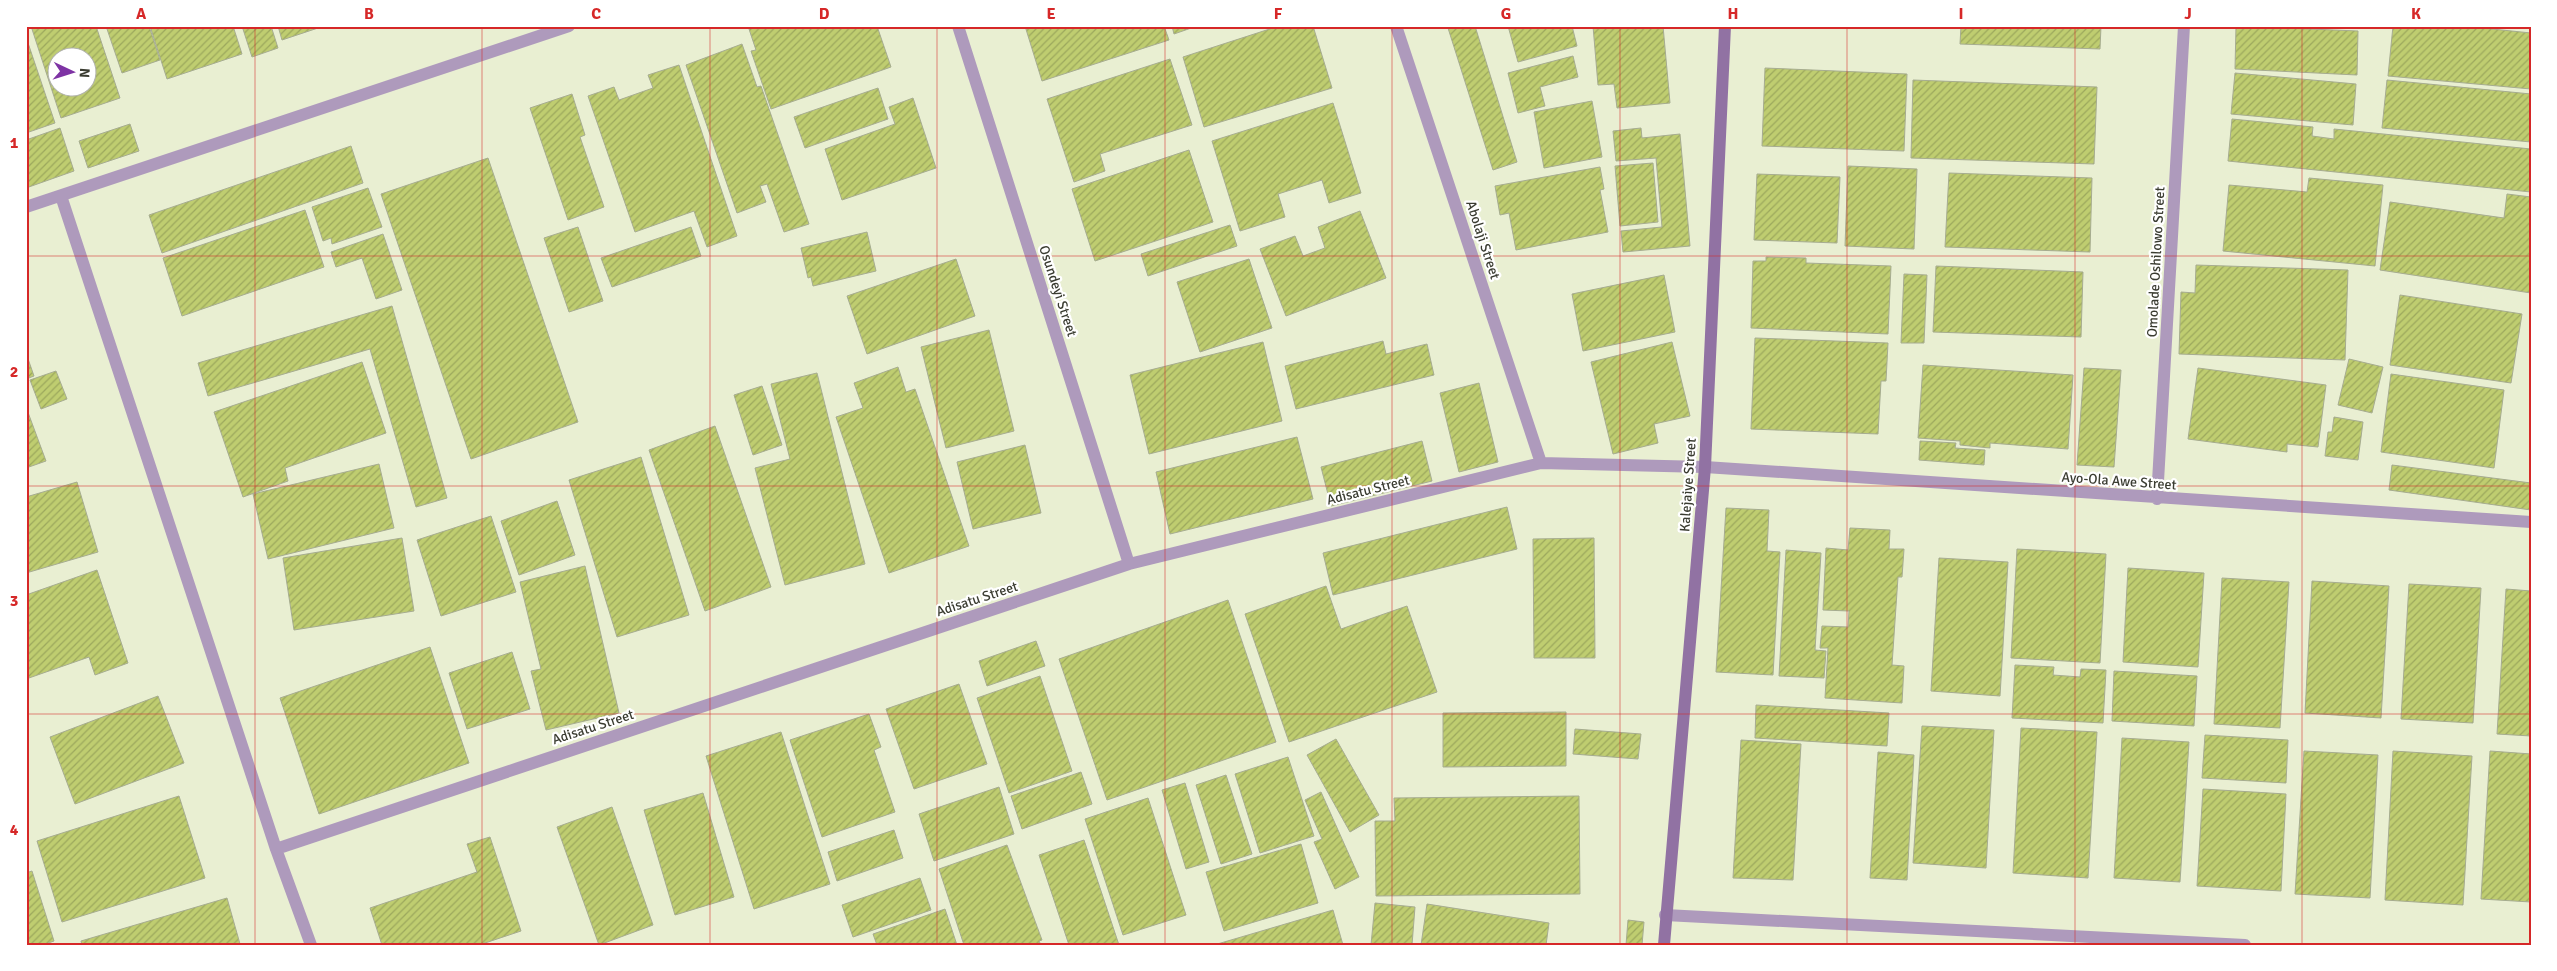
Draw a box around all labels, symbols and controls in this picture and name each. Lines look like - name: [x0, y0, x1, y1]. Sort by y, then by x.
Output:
- text: A: [136, 4, 147, 24]
- text: B: [364, 4, 374, 24]
- text: C: [591, 4, 601, 24]
- text: D: [819, 4, 830, 24]
- text: E: [1046, 4, 1056, 24]
- text: F: [1274, 4, 1283, 24]
- text: G: [1501, 4, 1511, 24]
- text: H: [1728, 4, 1738, 24]
- text: I: [1958, 4, 1964, 24]
- text: J: [2184, 4, 2192, 24]
- text: K: [2411, 4, 2421, 24]
- north arrow: [48, 48, 98, 98]
- text: N: [76, 67, 93, 78]
- text: 1: [10, 133, 19, 153]
- street label: Omolade Oshilowo Street: [2144, 186, 2168, 338]
- street label: Abolaji Street: [1462, 199, 1504, 282]
- street label: Osundeyi Street: [1035, 243, 1081, 339]
- text: 2: [10, 362, 18, 382]
- street label: Kalejaiye Street: [1676, 437, 1700, 533]
- street label: Ayo-Ola Awe Street: [2061, 468, 2177, 494]
- street label: Adisatu Street: [1325, 471, 1411, 509]
- street label: Adisatu Street: [934, 578, 1020, 620]
- text: 3: [10, 591, 18, 611]
- street label: Adisatu Street: [550, 706, 636, 748]
- text: 4: [10, 820, 19, 840]

